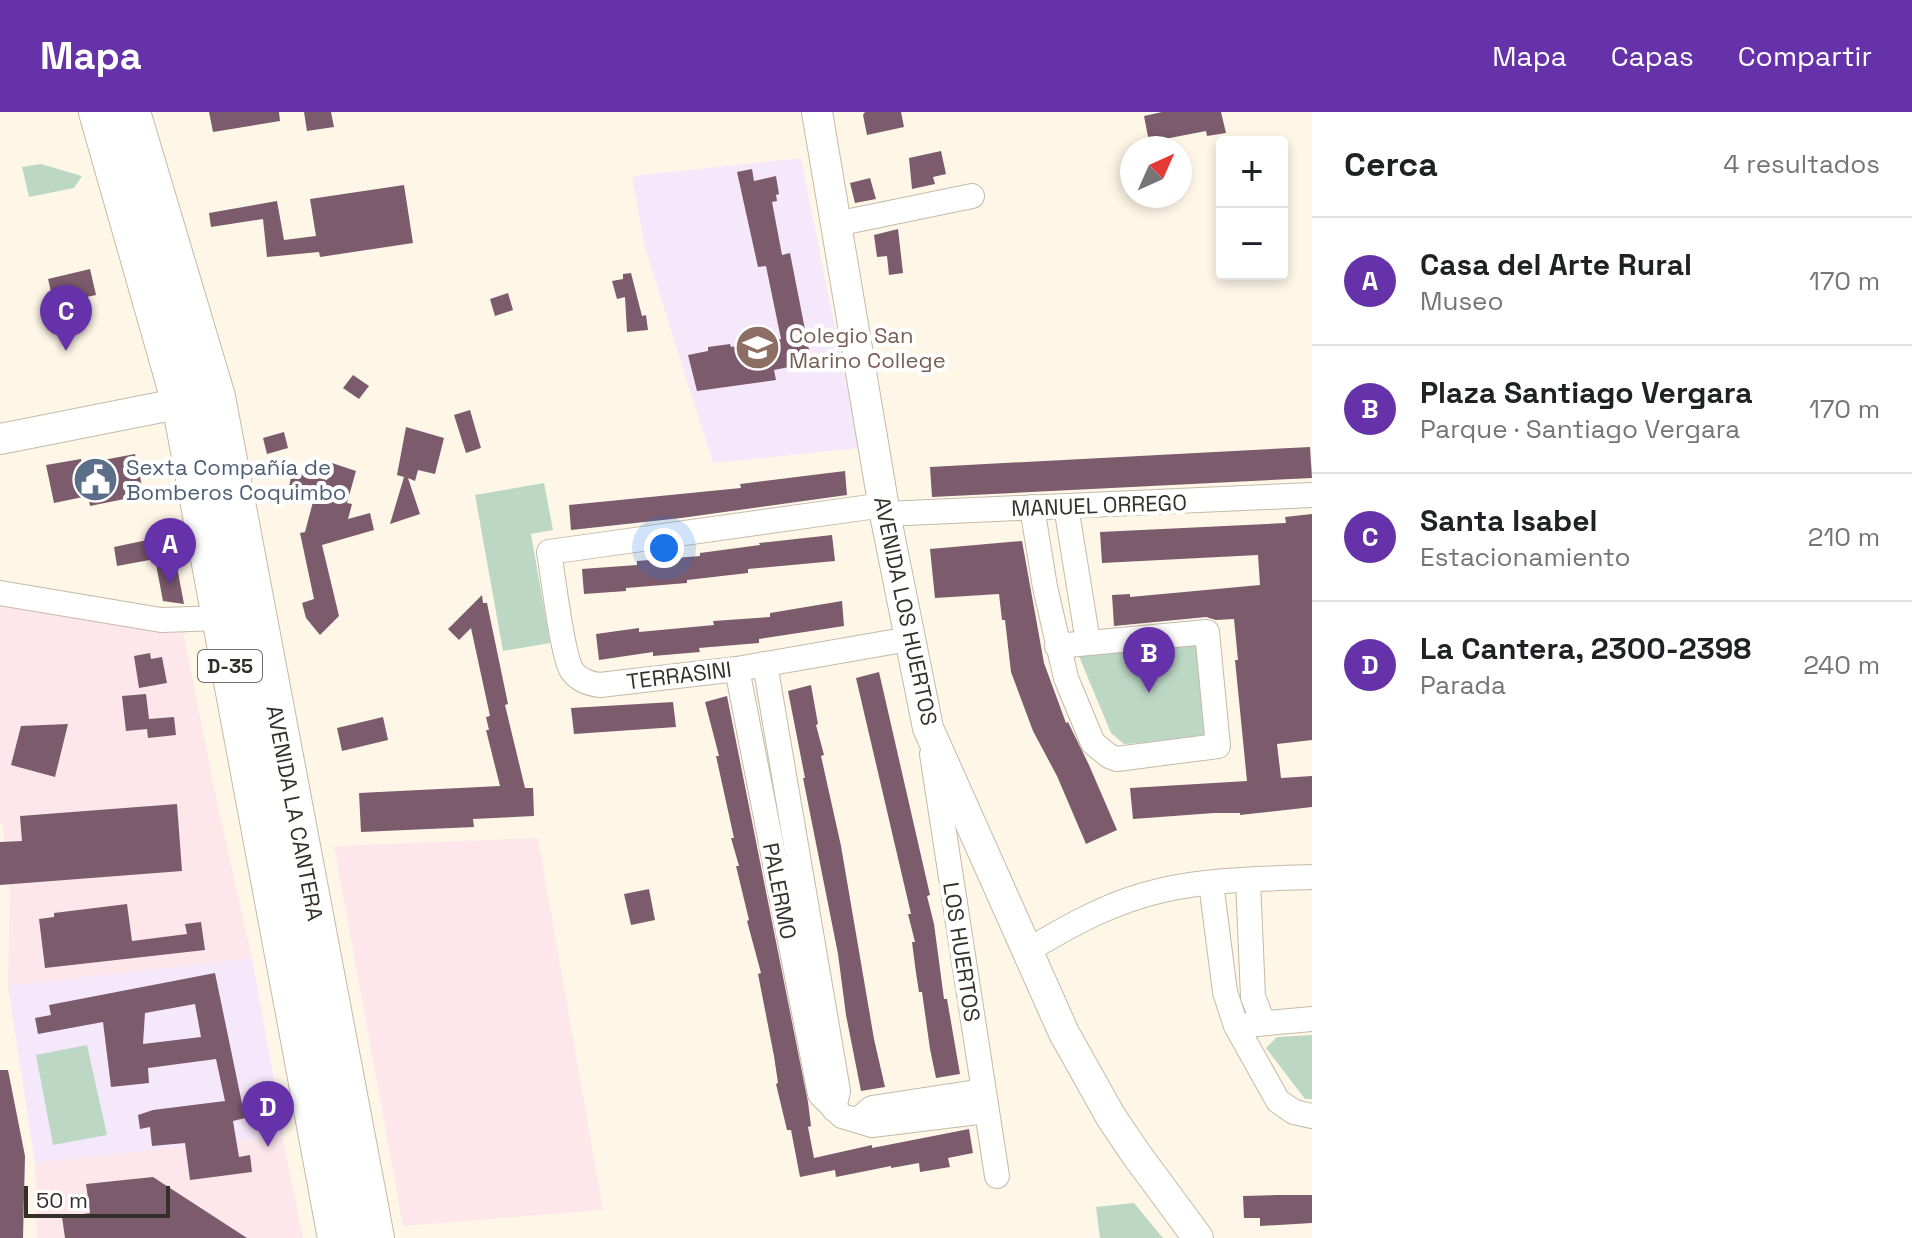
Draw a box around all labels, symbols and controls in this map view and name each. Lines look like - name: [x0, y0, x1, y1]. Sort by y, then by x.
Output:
- text: Mapa: [40, 32, 142, 80]
- text: Mapa: [1492, 38, 1567, 74]
- text: Capas: [1611, 38, 1694, 74]
- text: Compartir: [1738, 38, 1872, 74]
- north arrow: [1120, 136, 1192, 208]
- map controls: [1216, 136, 1288, 280]
- button: +: [1216, 136, 1288, 208]
- text: Cerca: [1344, 143, 1438, 186]
- text: 4 resultados: [1723, 147, 1880, 181]
- button: −: [1216, 208, 1288, 280]
- text: Casa del Arte Rural: [1420, 245, 1692, 284]
- text: A: [1362, 264, 1378, 298]
- text: 170 m: [1809, 264, 1880, 298]
- text: Museo: [1420, 284, 1504, 318]
- pin: C: [40, 285, 92, 351]
- place label: Colegio San Marino College: [789, 321, 946, 374]
- school or university icon: Colegio San Marino College: [734, 324, 782, 372]
- text: Plaza Santiago Vergara: [1420, 373, 1753, 412]
- text: B: [1361, 392, 1379, 426]
- text: 170 m: [1809, 392, 1880, 426]
- text: Parque · Santiago Vergara: [1420, 412, 1740, 446]
- place label: Sexta Compañía de Bomberos Coquimbo: [126, 453, 346, 506]
- public building icon: Sexta Compañía de Bomberos Coquimbo: [71, 456, 119, 504]
- street label: MANUEL ORREGO: [1011, 488, 1187, 522]
- street label: AVENIDA LOS HUERTOS: [868, 494, 944, 728]
- text: Santa Isabel: [1420, 501, 1598, 540]
- pin: A: [144, 518, 196, 584]
- text: C: [1362, 520, 1378, 554]
- text: 210 m: [1808, 520, 1880, 554]
- your location: [644, 528, 684, 568]
- text: Estacionamiento: [1420, 540, 1631, 574]
- pin: B: [1123, 627, 1175, 693]
- text: La Cantera, 2300-2398: [1420, 629, 1751, 668]
- text: D: [1361, 648, 1379, 682]
- text: 240 m: [1803, 648, 1880, 682]
- road number: D-35: [198, 650, 262, 682]
- street label: TERRASINI: [625, 655, 733, 695]
- text: Parada: [1420, 668, 1506, 702]
- street label: AVENIDA LA CANTERA: [260, 703, 330, 923]
- street label: PALERMO: [757, 840, 803, 942]
- street label: LOS HUERTOS: [937, 880, 987, 1024]
- pin: D: [242, 1081, 294, 1147]
- scale bar: [24, 1182, 170, 1218]
- text: 50 m: [36, 1186, 88, 1214]

